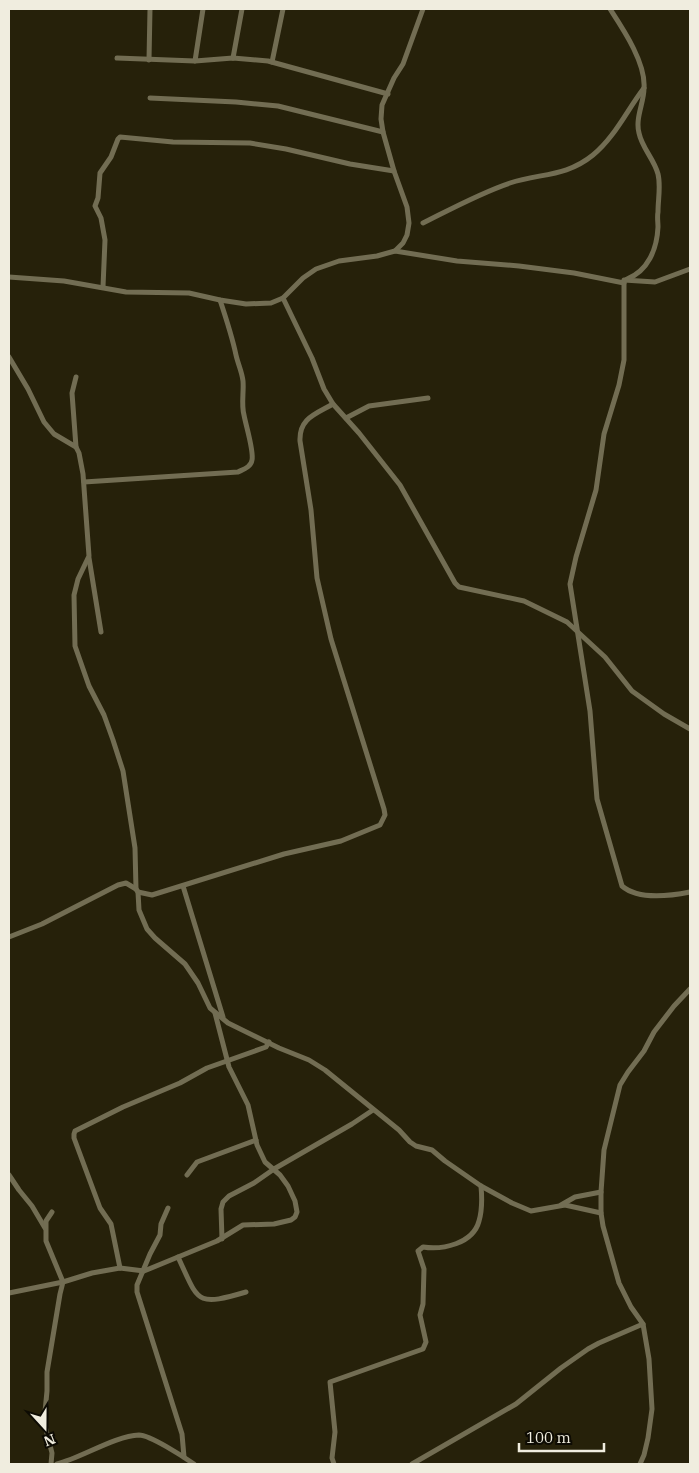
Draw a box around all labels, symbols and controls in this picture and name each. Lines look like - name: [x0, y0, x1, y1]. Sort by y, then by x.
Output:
- north arrow: [20, 1403, 70, 1453]
- scale bar: [519, 1420, 604, 1452]
- text: 100 m: [526, 1428, 571, 1447]
- text: N: [41, 1430, 58, 1451]

